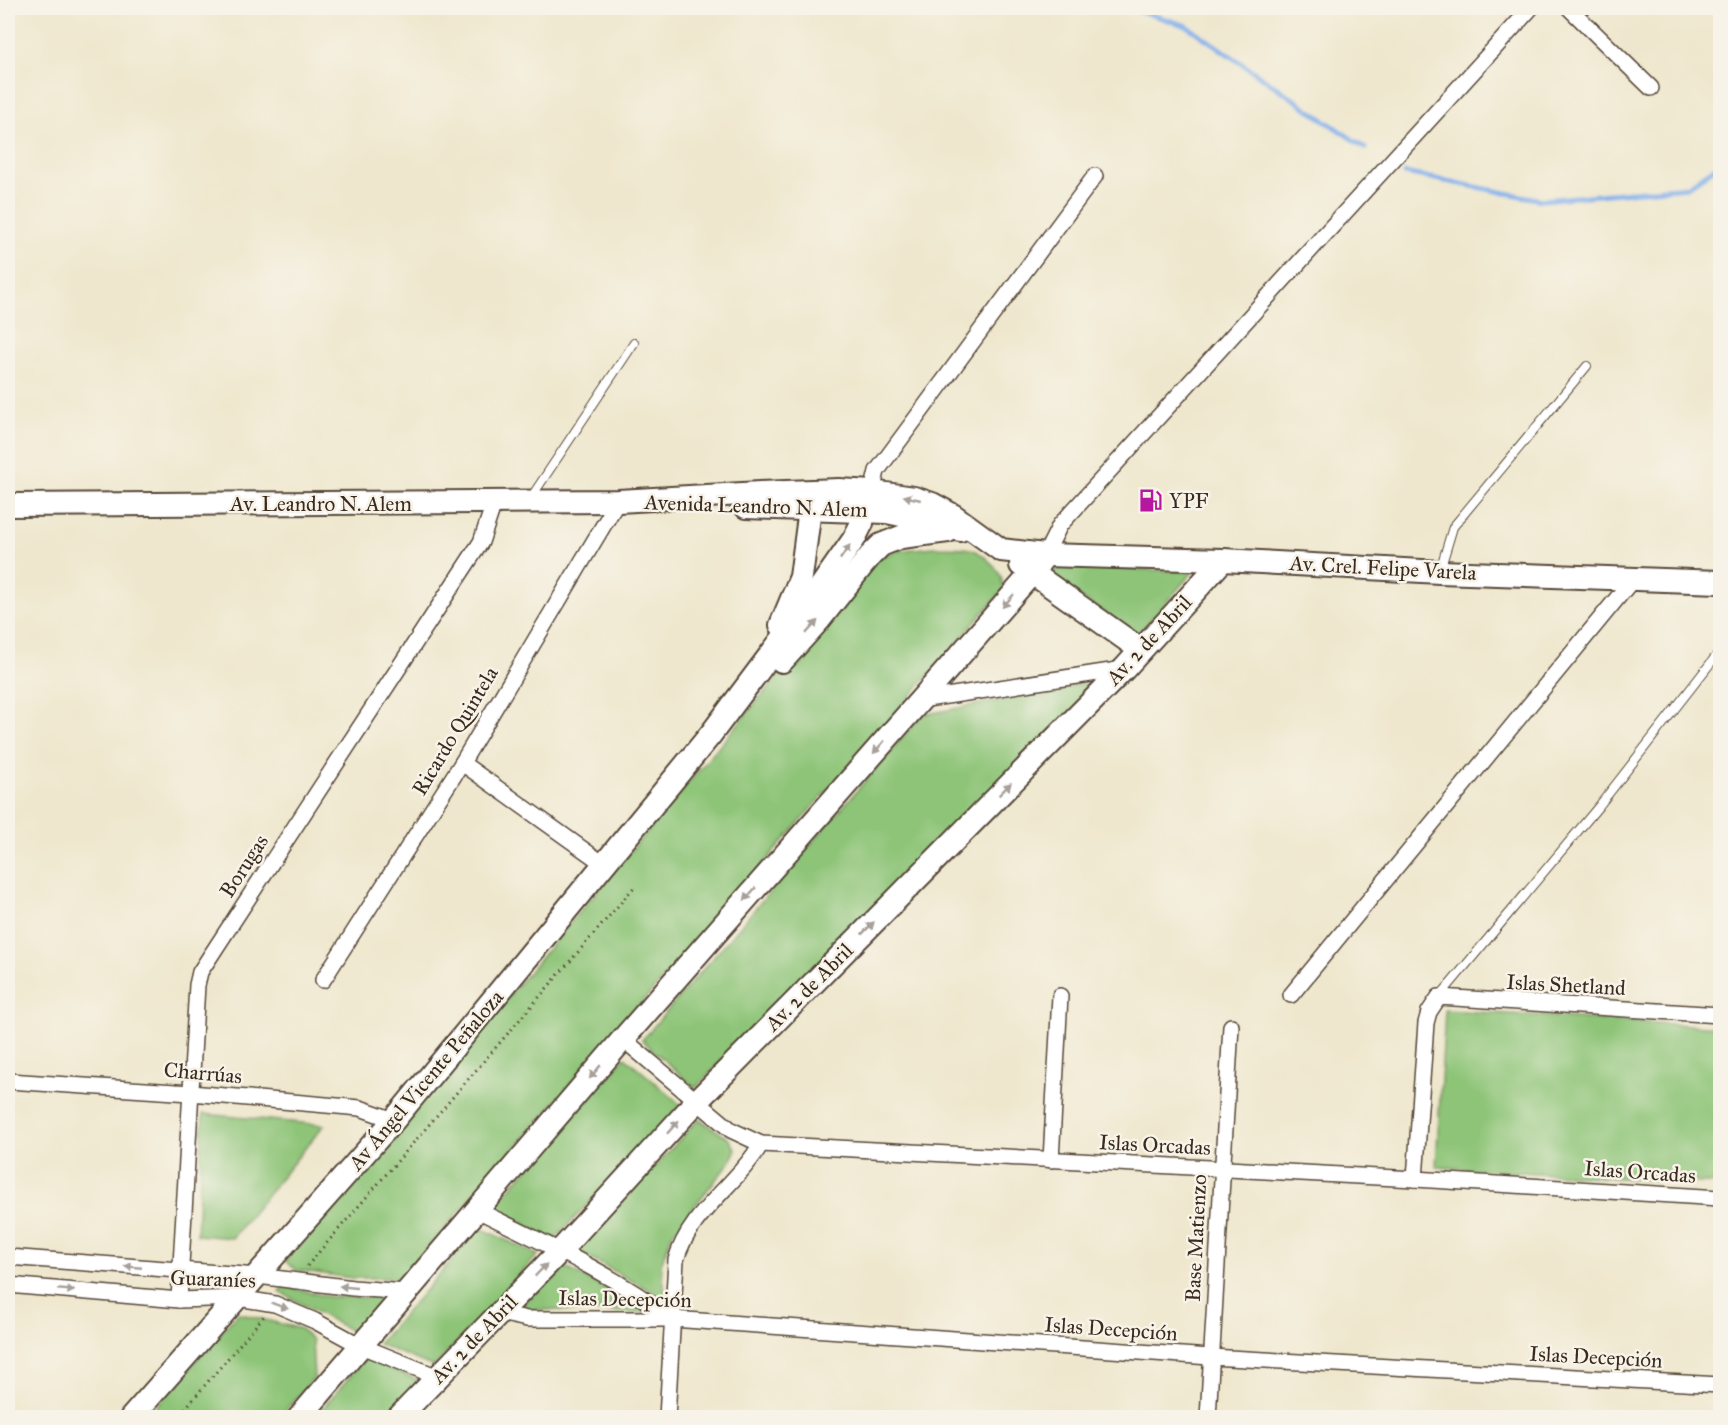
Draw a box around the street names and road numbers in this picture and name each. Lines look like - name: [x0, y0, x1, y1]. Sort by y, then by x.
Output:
- street label: Avenida Leandro N. Alem: [643, 489, 868, 523]
- street label: Av. Leandro N. Alem: [229, 491, 412, 517]
- street label: Av. Crel. Felipe Varela: [1288, 550, 1477, 586]
- street label: Av. 2 de Abril: [1100, 589, 1198, 691]
- street label: Ricardo Quintela: [406, 662, 504, 800]
- street label: Borugas: [214, 830, 274, 902]
- street label: Av. 2 de Abril: [759, 937, 859, 1037]
- street label: Islas Shetland: [1506, 969, 1627, 1001]
- street label: Av Ángel Vicente Peñaloza: [342, 984, 509, 1176]
- street label: Charrúas: [163, 1057, 243, 1089]
- street label: Islas Orcadas: [1098, 1129, 1212, 1161]
- street label: Islas Orcadas: [1583, 1155, 1697, 1189]
- street label: Base Matienzo: [1180, 1173, 1212, 1303]
- street label: Guaraníes: [170, 1265, 256, 1293]
- street label: Islas Decepción: [558, 1285, 692, 1313]
- street label: Av. 2 de Abril: [424, 1289, 523, 1390]
- street label: Islas Decepción: [1044, 1311, 1178, 1347]
- street label: Islas Decepción: [1529, 1341, 1663, 1373]

